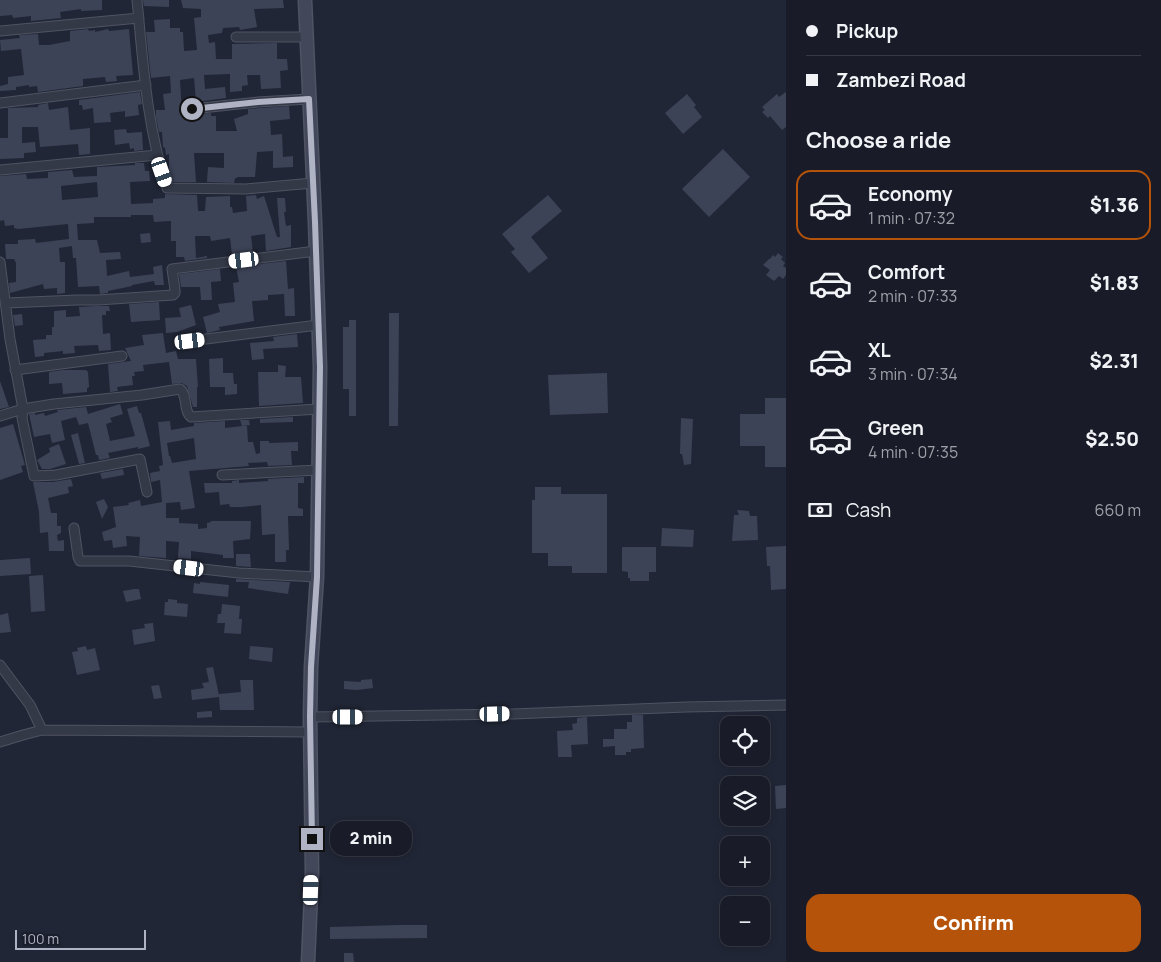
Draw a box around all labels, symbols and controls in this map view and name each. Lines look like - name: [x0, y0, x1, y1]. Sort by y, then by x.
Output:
- text: Pickup: [836, 18, 898, 44]
- text: Zambezi Road: [836, 67, 966, 93]
- route start: [181, 98, 203, 120]
- text: Choose a ride: [806, 125, 951, 155]
- car: [150, 155, 173, 189]
- text: Economy: [868, 181, 952, 207]
- icon: car: [808, 183, 853, 228]
- text: $1.36: [1090, 192, 1139, 218]
- text: 1 min · 07:32: [868, 207, 955, 229]
- car: [228, 251, 259, 269]
- text: Comfort: [868, 259, 945, 285]
- icon: car: [808, 261, 853, 306]
- text: $1.83: [1090, 270, 1139, 296]
- text: 2 min · 07:33: [868, 285, 957, 307]
- car: [174, 332, 205, 350]
- text: XL: [868, 337, 891, 363]
- icon: car: [808, 339, 853, 384]
- text: $2.31: [1089, 348, 1139, 374]
- text: 3 min · 07:34: [868, 363, 958, 385]
- text: Green: [868, 415, 924, 441]
- icon: car: [808, 417, 853, 462]
- text: $2.50: [1085, 426, 1139, 452]
- text: 4 min · 07:35: [868, 441, 958, 463]
- icon: cash: [806, 496, 834, 524]
- text: Cash: [846, 497, 891, 523]
- text: 660 m: [1095, 499, 1141, 521]
- car: [173, 559, 204, 577]
- car: [479, 706, 510, 722]
- car: [333, 710, 363, 725]
- map controls: [720, 716, 770, 946]
- button: locate: [720, 716, 770, 766]
- button: layers: [720, 776, 770, 826]
- callout: 2 min: [330, 822, 412, 856]
- text: 2 min: [350, 827, 392, 849]
- route end: [301, 828, 323, 850]
- button: +: [720, 836, 770, 886]
- car: [302, 875, 319, 905]
- button: Confirm: [806, 894, 1141, 952]
- button: −: [720, 896, 770, 946]
- scale bar: [15, 927, 146, 950]
- text: 100 m: [22, 929, 59, 948]

